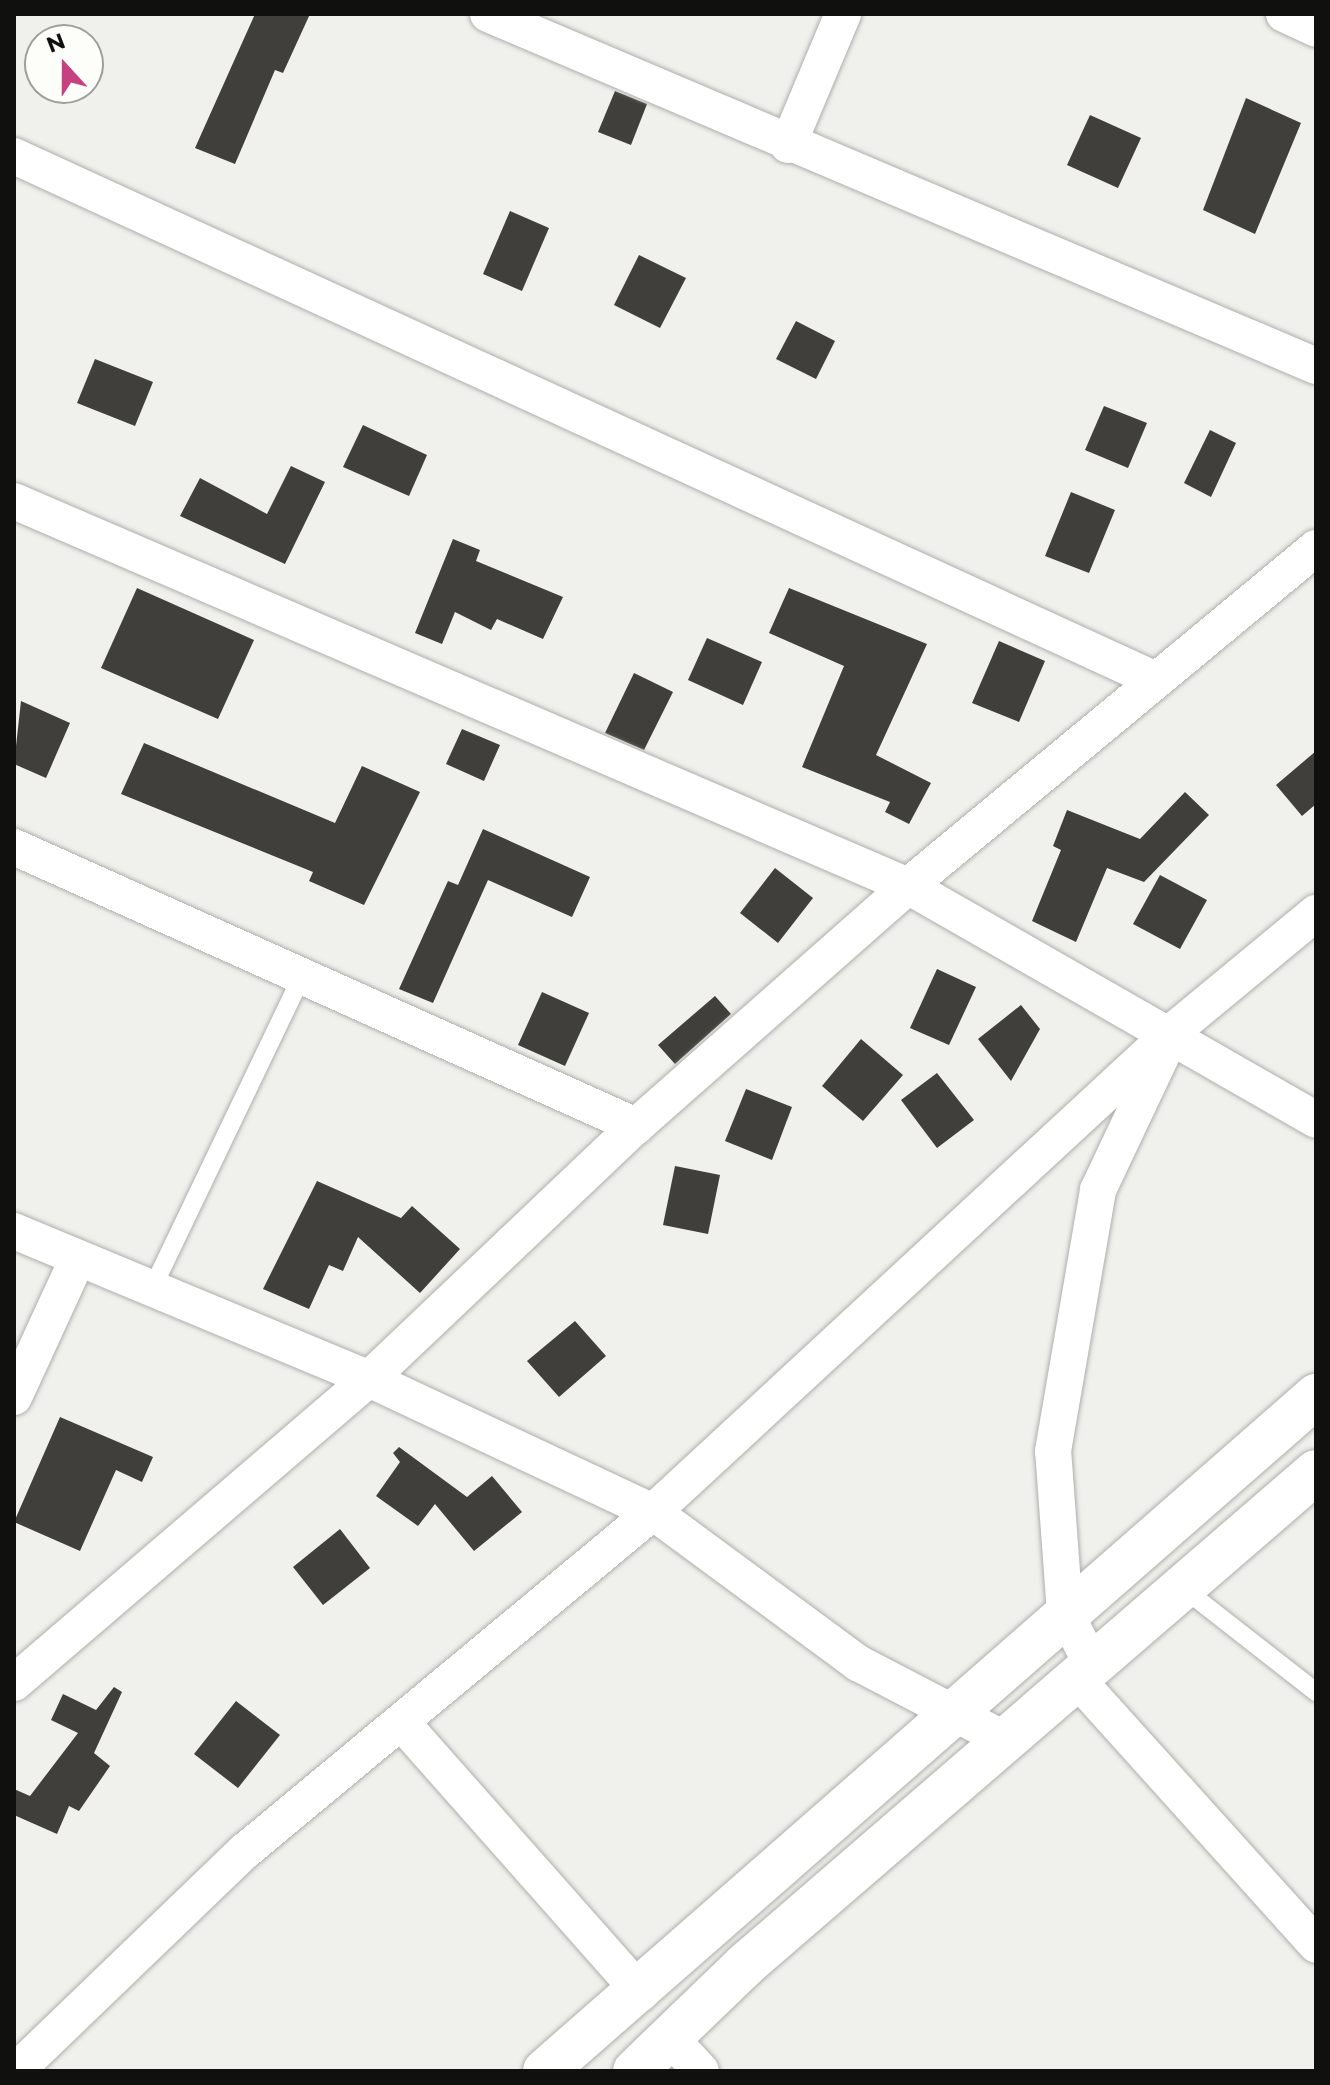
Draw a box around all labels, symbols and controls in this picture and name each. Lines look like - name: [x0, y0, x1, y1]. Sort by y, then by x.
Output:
- north arrow: [24, 24, 104, 104]
- text: N: [43, 27, 69, 59]

